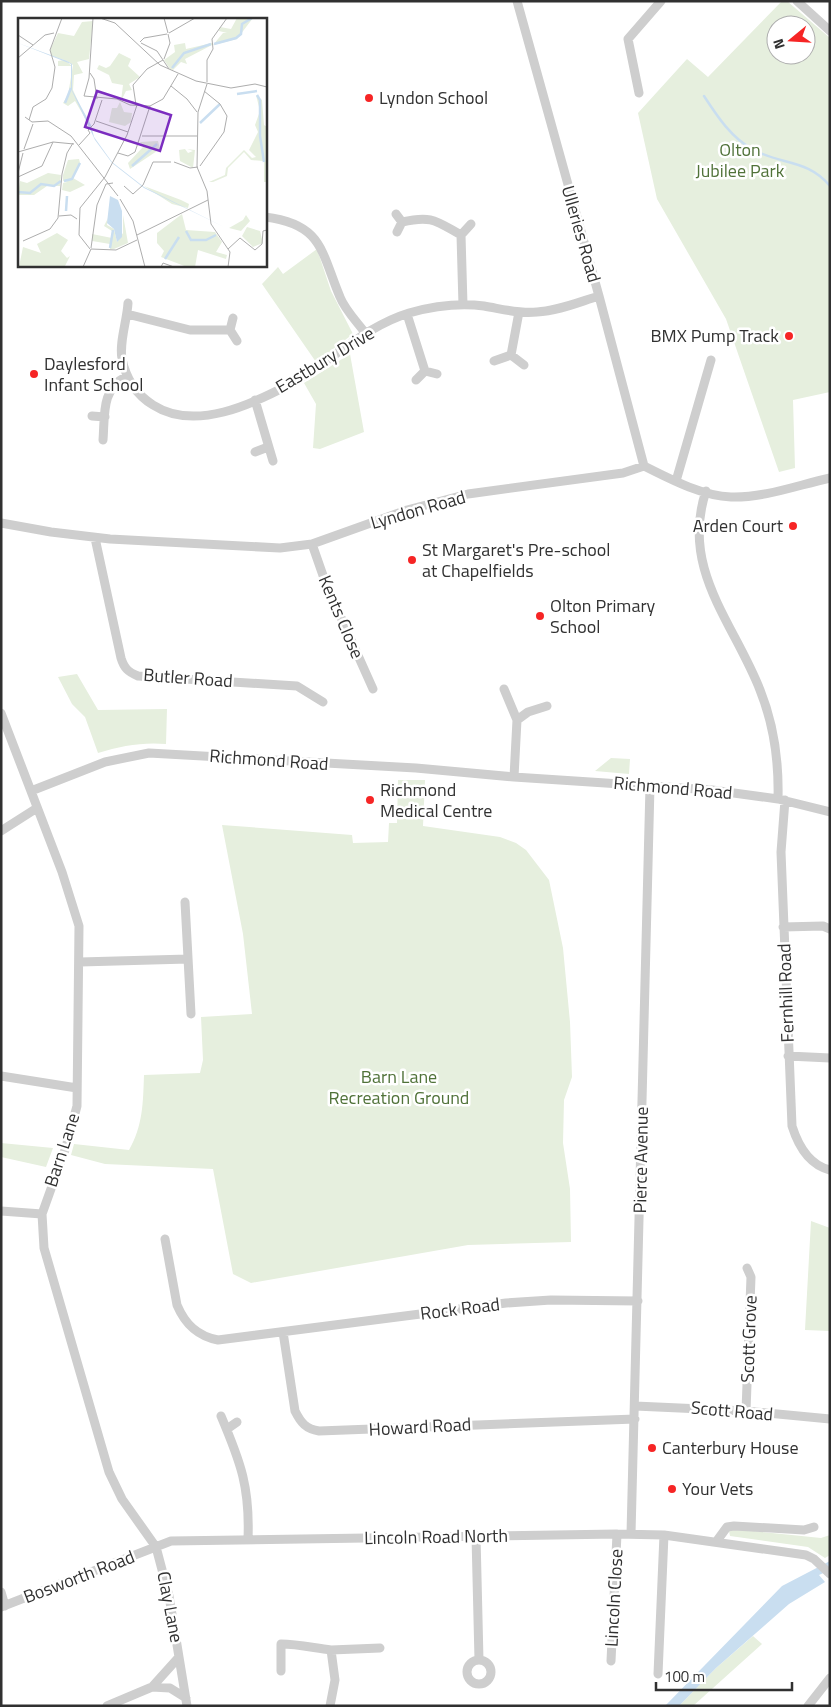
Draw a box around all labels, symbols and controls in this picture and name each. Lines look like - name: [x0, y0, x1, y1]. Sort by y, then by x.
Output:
- north arrow: [766, 15, 816, 65]
- inset map: [18, 18, 266, 266]
- text: N: [767, 36, 790, 52]
- place label: Lyndon School: [379, 84, 488, 111]
- marker: Lyndon School: [363, 92, 375, 104]
- park label: Olton Jubilee Park: [696, 136, 785, 184]
- street label: Ulleries Road: [555, 182, 608, 285]
- street label: Eastbury Drive: [270, 319, 379, 400]
- place label: BMX Pump Track: [650, 322, 779, 349]
- marker: BMX Pump Track: [783, 330, 795, 342]
- place label: Daylesford Infant School: [44, 350, 143, 398]
- marker: Daylesford Infant School: [28, 368, 40, 380]
- street label: Lyndon Road: [367, 483, 469, 536]
- place label: Arden Court: [693, 512, 784, 539]
- marker: Arden Court: [787, 520, 799, 532]
- place label: St Margaret's Pre-school at Chapelfields: [422, 536, 611, 584]
- marker: St Margaret's Pre-school at Chapelfields: [406, 554, 418, 566]
- street label: Kents Close: [312, 571, 371, 663]
- place label: Olton Primary School: [550, 592, 656, 640]
- marker: Olton Primary School: [534, 610, 546, 622]
- street label: Butler Road: [143, 661, 234, 694]
- street label: Richmond Road: [209, 742, 329, 777]
- street label: Richmond Road: [612, 769, 734, 806]
- place label: Richmond Medical Centre: [380, 776, 492, 824]
- marker: Richmond Medical Centre: [364, 794, 376, 806]
- street label: Fernhill Road: [770, 943, 801, 1043]
- park label: Barn Lane Recreation Ground: [329, 1063, 469, 1111]
- street label: Pierce Avenue: [626, 1106, 655, 1214]
- street label: Barn Lane: [37, 1109, 86, 1190]
- street label: Rock Road: [419, 1290, 501, 1327]
- street label: Scott Grove: [733, 1295, 764, 1383]
- street label: Scott Road: [690, 1393, 774, 1428]
- street label: Howard Road: [368, 1410, 472, 1443]
- place label: Canterbury House: [662, 1434, 799, 1461]
- marker: Canterbury House: [646, 1442, 658, 1454]
- place label: Your Vets: [682, 1475, 753, 1502]
- marker: Your Vets: [666, 1483, 678, 1495]
- street label: Lincoln Road North: [364, 1522, 508, 1551]
- street label: Bosworth Road: [19, 1543, 138, 1610]
- street label: Lincoln Close: [597, 1548, 630, 1648]
- street label: Clay Lane: [150, 1569, 191, 1645]
- scale bar: [656, 1660, 792, 1692]
- text: 100 m: [664, 1665, 705, 1688]

